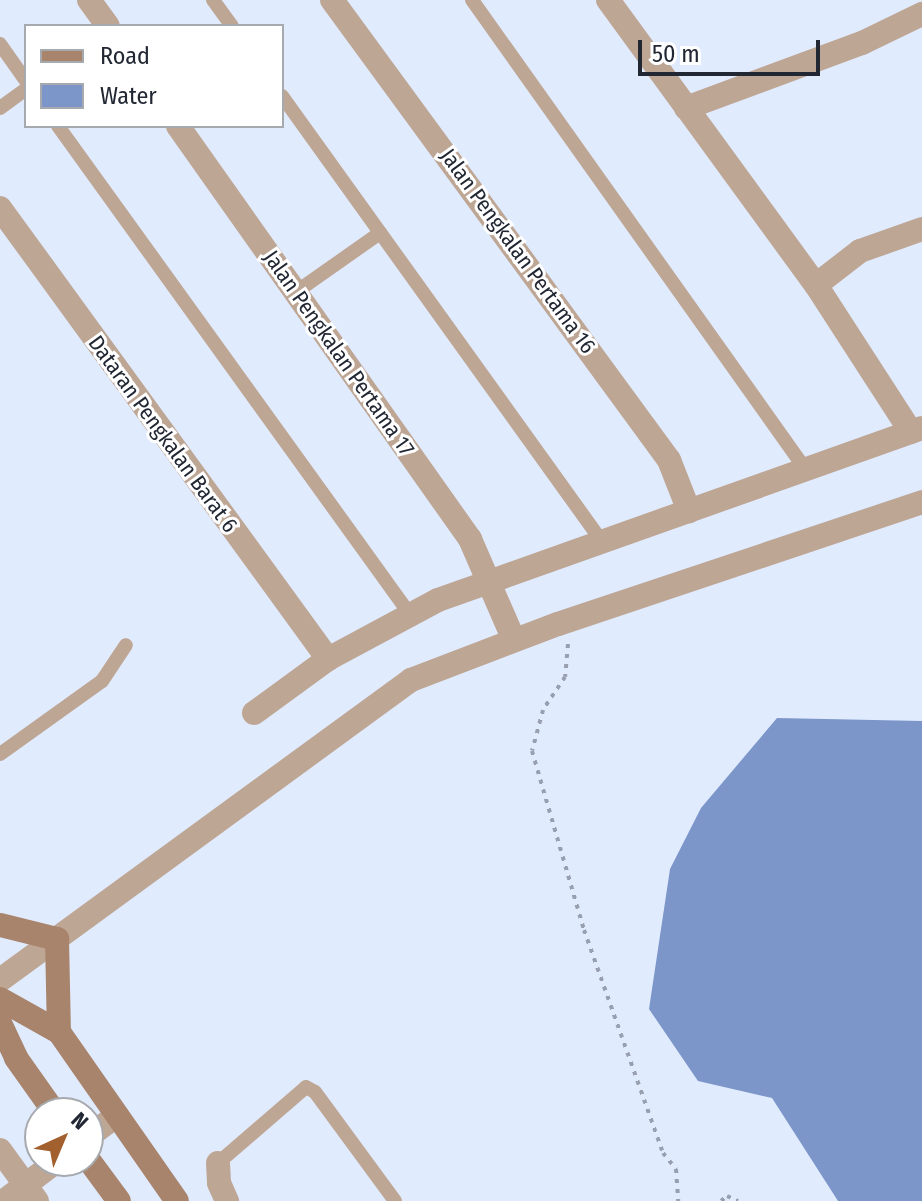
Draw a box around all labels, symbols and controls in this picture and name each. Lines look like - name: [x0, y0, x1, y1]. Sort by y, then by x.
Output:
- legend: [24, 24, 284, 128]
- scale bar: [642, 24, 824, 74]
- text: 50 m: [652, 40, 700, 68]
- text: Road: [100, 42, 150, 70]
- text: Water: [100, 82, 157, 110]
- street label: Jalan Pengkalan Pertama 16: [435, 143, 601, 359]
- street label: Jalan Pengkalan Pertama 17: [258, 245, 420, 461]
- street label: Dataran Pengkalan Barat 6: [83, 330, 243, 538]
- north arrow: [24, 1097, 104, 1177]
- text: N: [66, 1107, 94, 1135]

